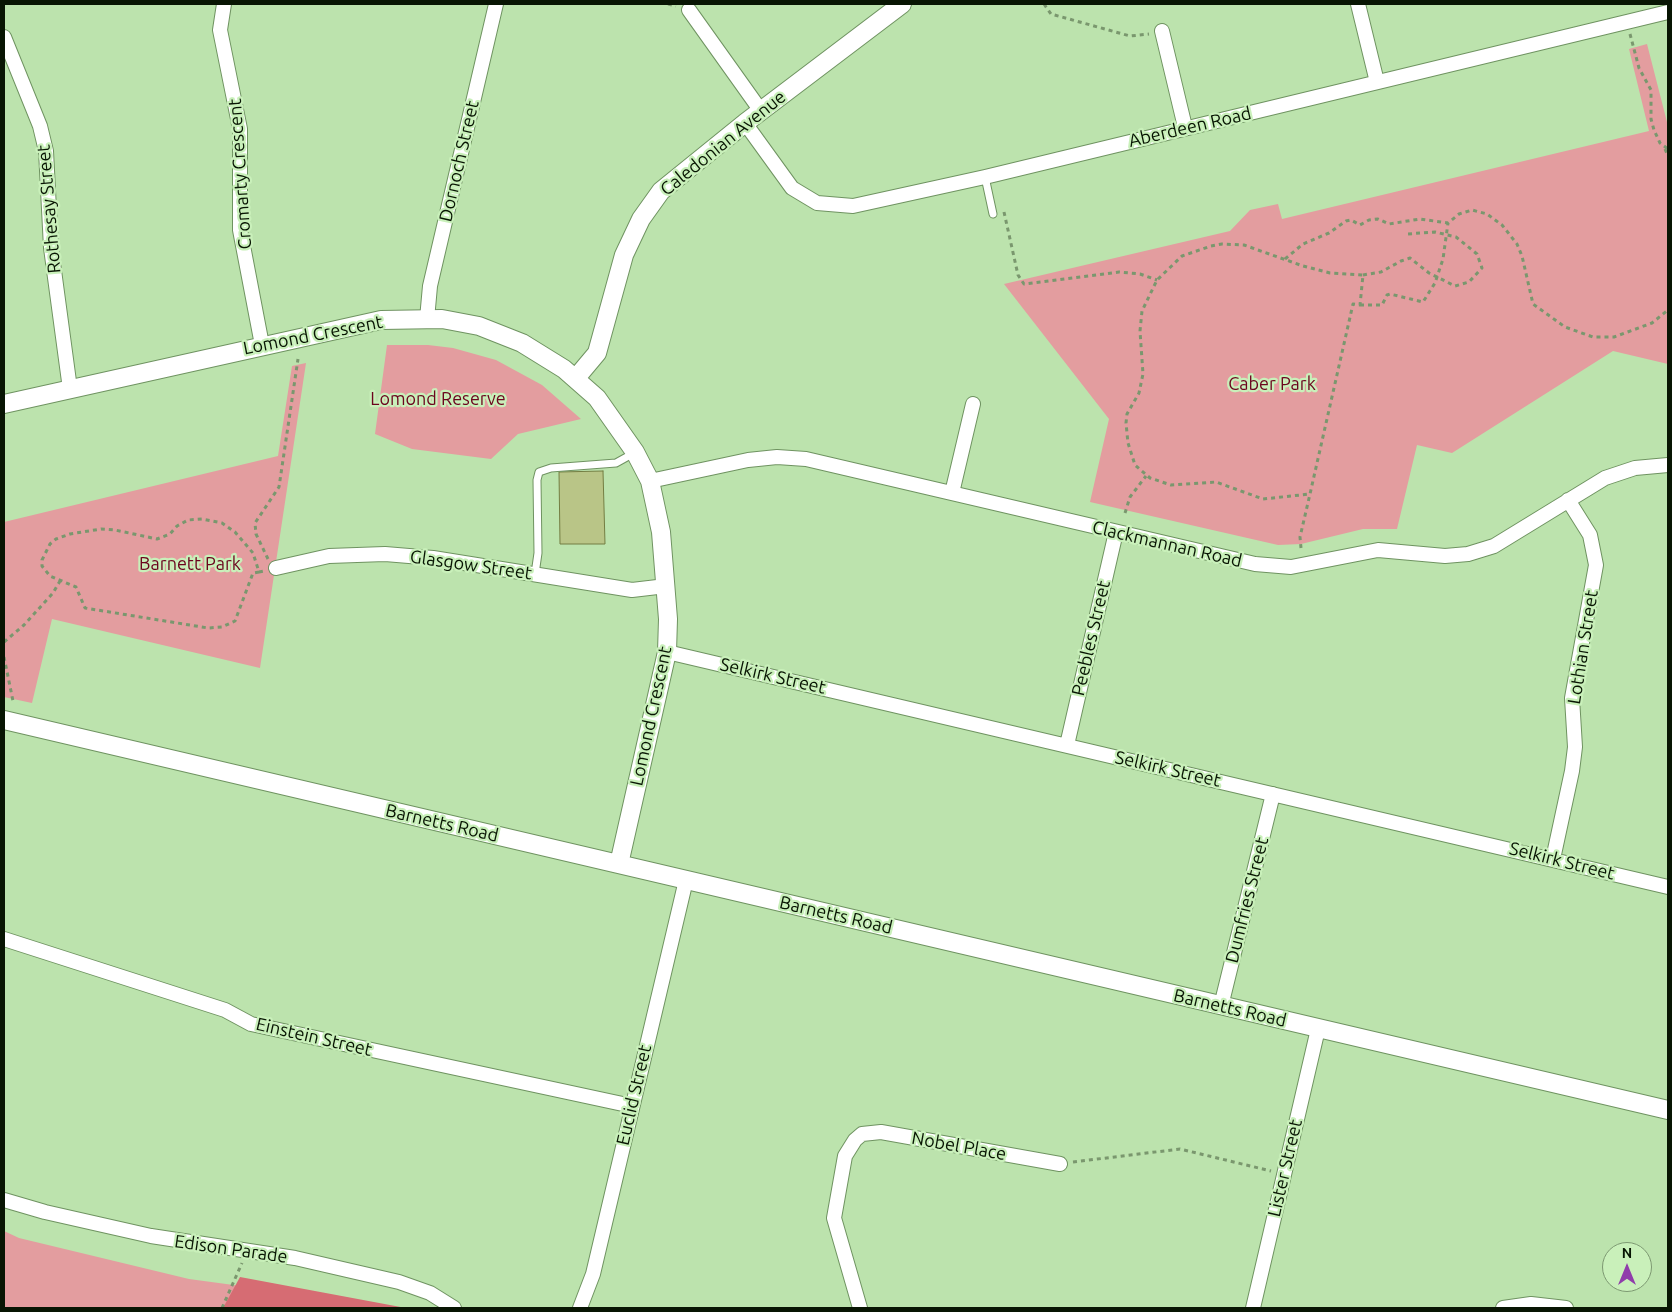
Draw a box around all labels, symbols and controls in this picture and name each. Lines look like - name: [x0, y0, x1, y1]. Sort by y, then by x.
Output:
- street label: Caledonian Avenue: [656, 86, 790, 200]
- street label: Cromarty Crescent: [224, 98, 256, 250]
- street label: Dornoch Street: [435, 98, 483, 224]
- street label: Aberdeen Road: [1127, 102, 1253, 152]
- street label: Rothesay Street: [33, 144, 65, 274]
- street label: Lomond Crescent: [241, 311, 385, 359]
- park label: Caber Park: [1228, 373, 1316, 395]
- park label: Lomond Reserve: [370, 388, 506, 410]
- street label: Clackmannan Road: [1090, 516, 1244, 572]
- street label: Glasgow Street: [409, 546, 533, 584]
- park label: Barnett Park: [139, 553, 241, 575]
- street label: Peebles Street: [1067, 578, 1115, 698]
- street label: Lothian Street: [1563, 588, 1603, 706]
- street label: Lomond Crescent: [626, 644, 676, 788]
- street label: Selkirk Street: [718, 653, 828, 699]
- street label: Selkirk Street: [1113, 746, 1223, 792]
- street label: Barnetts Road: [383, 800, 501, 846]
- street label: Dumfries Street: [1221, 835, 1273, 965]
- street label: Selkirk Street: [1507, 837, 1617, 885]
- street label: Barnetts Road: [777, 892, 895, 938]
- street label: Barnetts Road: [1171, 985, 1289, 1031]
- street label: Einstein Street: [254, 1013, 374, 1061]
- street label: Euclid Street: [612, 1043, 656, 1147]
- street label: Lister Street: [1263, 1117, 1307, 1219]
- street label: Nobel Place: [910, 1127, 1008, 1165]
- street label: Edison Parade: [173, 1230, 289, 1268]
- north arrow: [1602, 1242, 1652, 1292]
- text: N: [1622, 1245, 1632, 1261]

